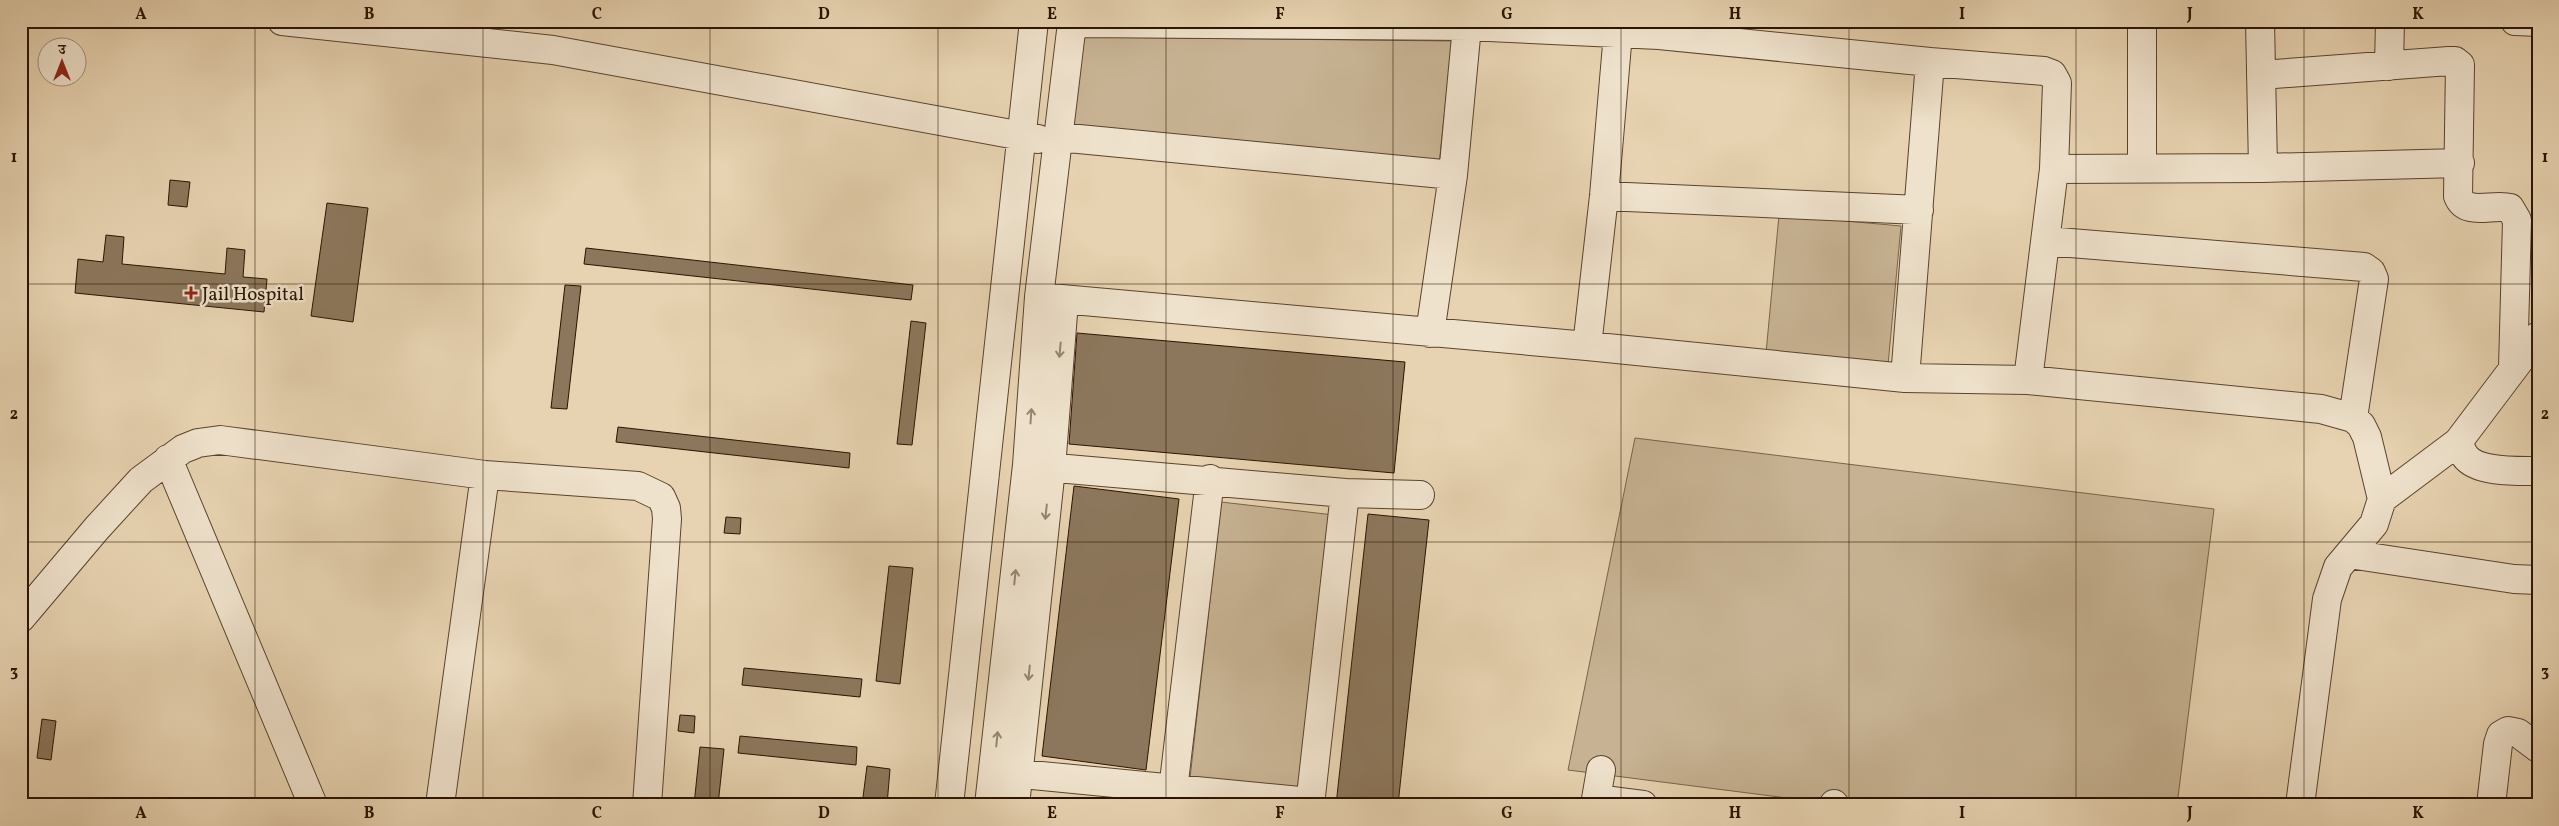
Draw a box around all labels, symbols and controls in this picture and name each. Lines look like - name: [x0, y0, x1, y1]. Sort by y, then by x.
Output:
- text: A: [135, 4, 147, 26]
- text: B: [364, 4, 375, 26]
- text: C: [592, 4, 602, 26]
- text: D: [818, 4, 830, 26]
- text: E: [1047, 4, 1057, 26]
- text: F: [1275, 4, 1285, 26]
- text: G: [1501, 4, 1513, 26]
- text: H: [1729, 4, 1741, 26]
- text: I: [1959, 4, 1965, 26]
- text: J: [2186, 4, 2193, 26]
- text: K: [2412, 4, 2424, 26]
- north arrow: [38, 38, 88, 88]
- text: उ: [57, 41, 66, 60]
- text: 1: [11, 147, 17, 169]
- text: 1: [2542, 147, 2548, 169]
- place label: Jail Hospital: [202, 282, 304, 308]
- marker: Jail Hospital: [184, 286, 198, 300]
- one-way arrow: [1056, 341, 1065, 357]
- text: 2: [10, 404, 18, 426]
- text: 2: [2541, 404, 2549, 426]
- one-way arrow: [1026, 408, 1036, 424]
- one-way arrow: [1041, 503, 1051, 519]
- one-way arrow: [1010, 570, 1020, 586]
- text: 3: [10, 661, 18, 683]
- text: 3: [2541, 661, 2549, 683]
- one-way arrow: [1024, 665, 1034, 681]
- one-way arrow: [992, 731, 1002, 747]
- text: A: [135, 803, 147, 825]
- text: B: [364, 803, 375, 825]
- text: C: [592, 803, 602, 825]
- text: D: [818, 803, 830, 825]
- text: E: [1047, 803, 1057, 825]
- text: F: [1275, 803, 1285, 825]
- text: G: [1501, 803, 1513, 825]
- text: H: [1729, 803, 1741, 825]
- text: I: [1959, 803, 1965, 825]
- text: J: [2186, 803, 2193, 825]
- text: K: [2412, 803, 2424, 825]

